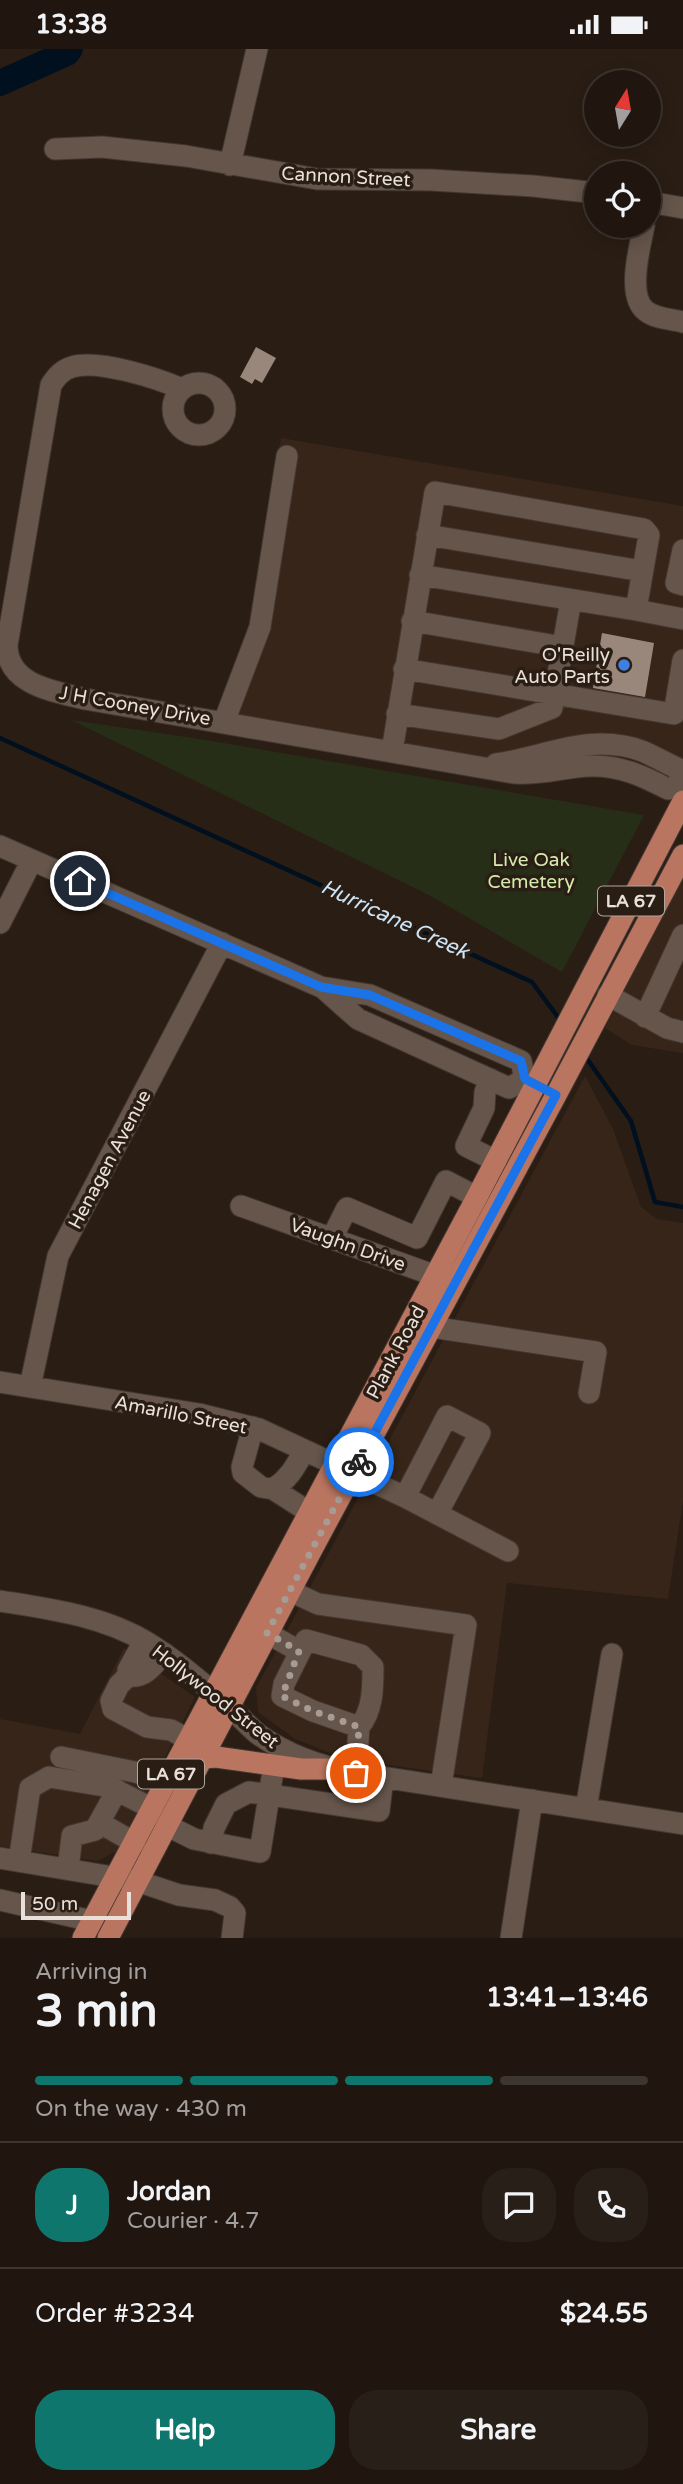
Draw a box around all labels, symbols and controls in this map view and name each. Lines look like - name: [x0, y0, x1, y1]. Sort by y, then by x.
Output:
- text: 13:38: [35, 9, 107, 40]
- north arrow: [584, 70, 662, 147]
- map controls: [584, 70, 661, 238]
- button: locate: [584, 161, 661, 238]
- street label: Cannon Street: [281, 163, 411, 191]
- place label: O'Reilly Auto Parts: [514, 644, 610, 688]
- marker: O'Reilly Auto Parts: [616, 657, 632, 673]
- street label: J H Cooney Drive: [57, 682, 212, 730]
- park label: Live Oak Cemetery: [487, 849, 575, 893]
- pin: [50, 851, 110, 911]
- icon: home: [61, 862, 99, 900]
- water label: Hurricane Creek: [317, 874, 474, 965]
- road number: LA 67: [598, 887, 664, 915]
- street label: Henagen Avenue: [64, 1086, 156, 1233]
- street label: Vaughn Drive: [287, 1214, 408, 1276]
- street label: Plank Road: [362, 1302, 430, 1403]
- street label: Amarillo Street: [113, 1391, 249, 1439]
- courier: [324, 1427, 394, 1497]
- icon: bike: [340, 1443, 378, 1481]
- street label: Hollywood Street: [148, 1641, 283, 1753]
- pin: [326, 1743, 386, 1803]
- icon: bag: [337, 1754, 375, 1792]
- road number: LA 67: [138, 1759, 204, 1789]
- scale bar: [21, 1889, 131, 1921]
- text: 50 m: [32, 1893, 78, 1915]
- text: Arriving in: [35, 1958, 148, 1986]
- text: 13:41–13:46: [486, 1982, 648, 2013]
- text: 3 min: [35, 1984, 158, 2039]
- text: On the way · 430 m: [35, 2095, 247, 2123]
- button: chat: [482, 2168, 556, 2242]
- button: phone: [574, 2168, 648, 2242]
- text: Jordan: [127, 2176, 211, 2207]
- text: J: [66, 2190, 78, 2221]
- text: Courier · 4.7: [127, 2207, 260, 2235]
- text: Order #3234: [35, 2298, 195, 2329]
- text: $24.55: [560, 2298, 648, 2329]
- button: Help: [35, 2390, 335, 2470]
- button: Share: [349, 2390, 648, 2470]

